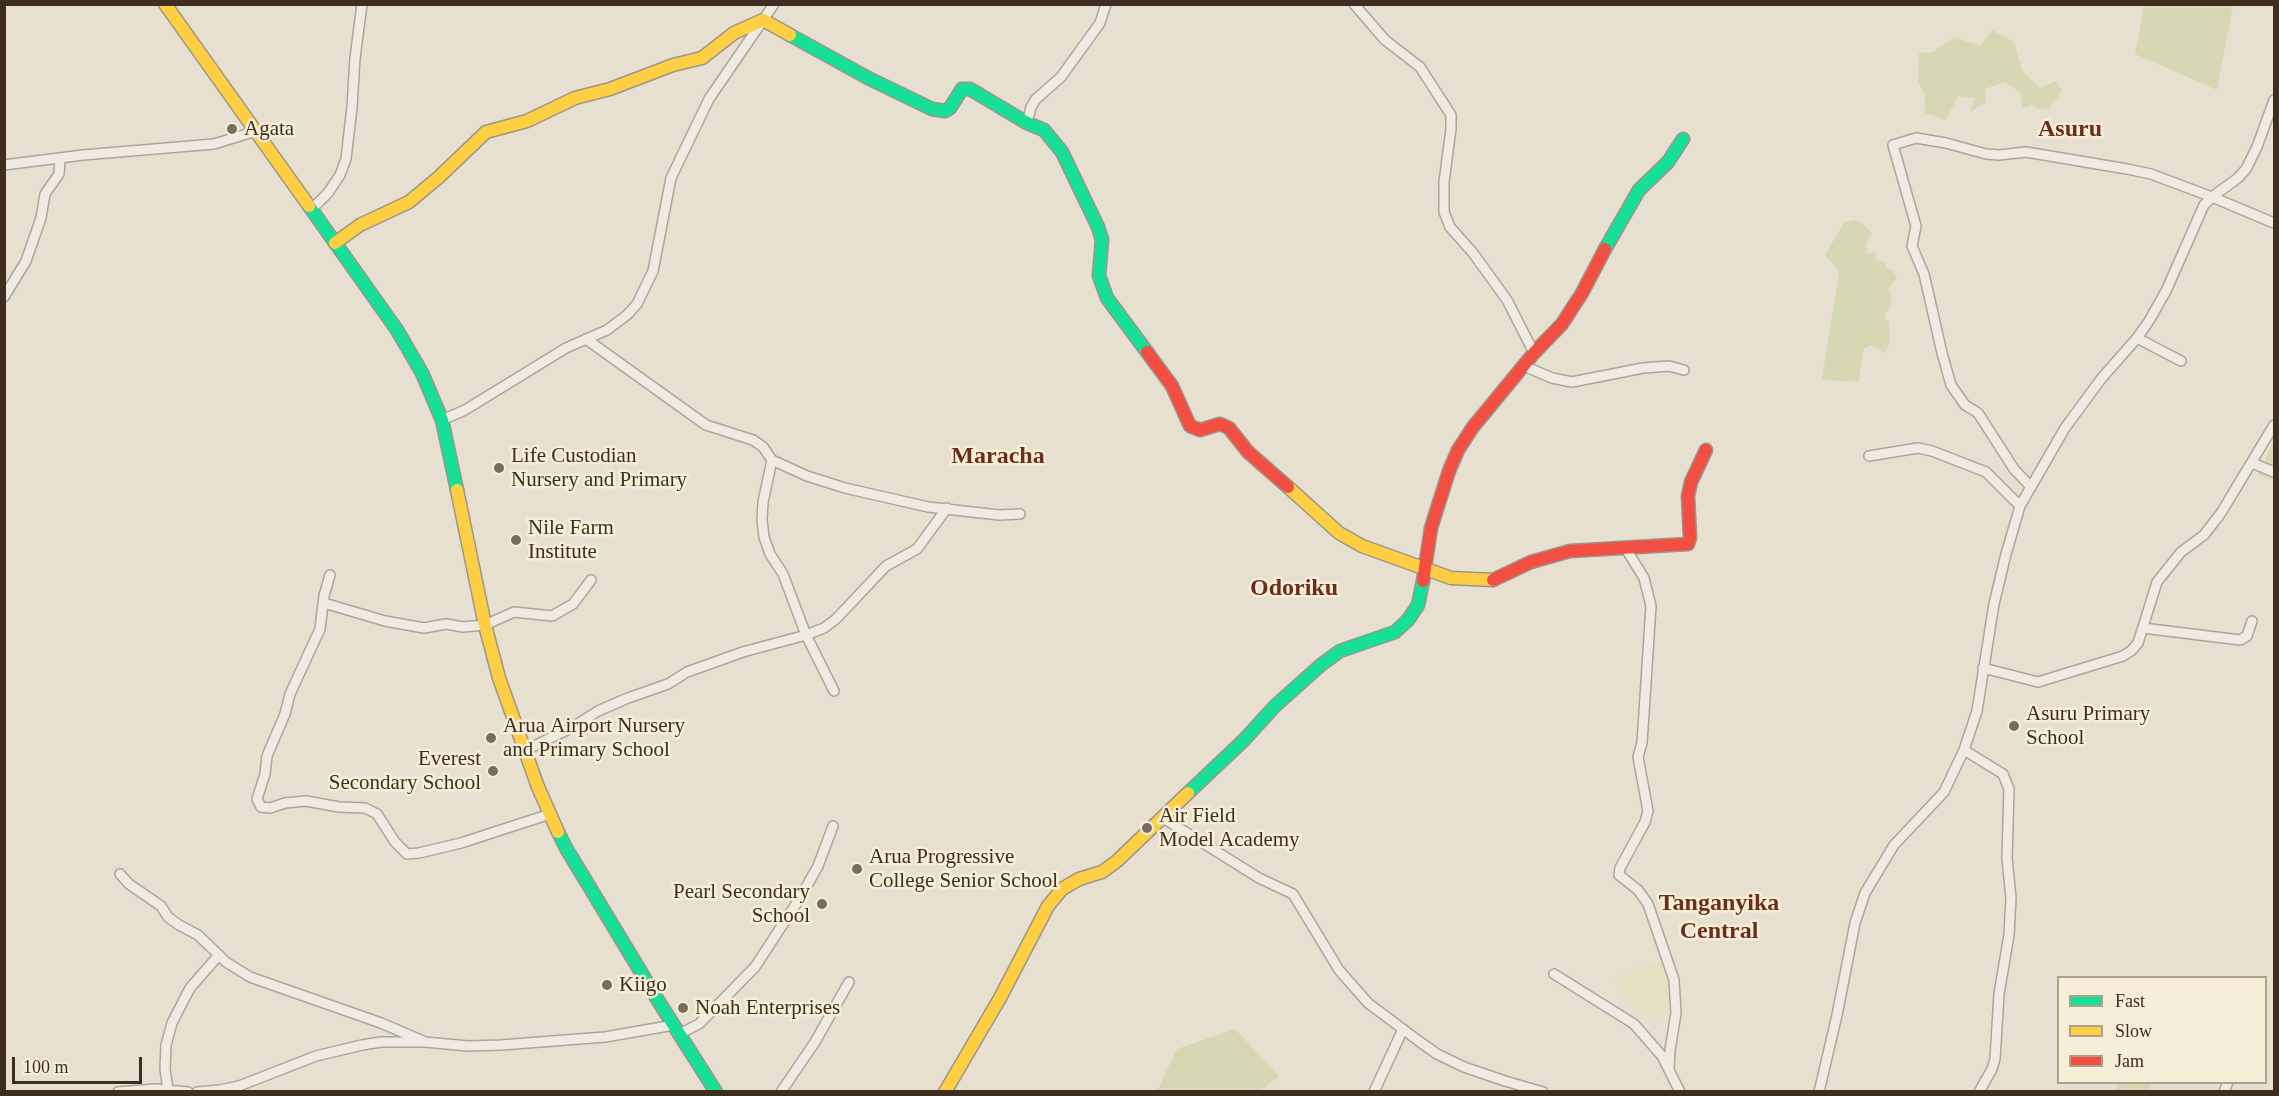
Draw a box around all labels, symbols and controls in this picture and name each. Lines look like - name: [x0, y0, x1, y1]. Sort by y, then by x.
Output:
- place label: Agata: [244, 116, 294, 142]
- district label: Asuru: [2038, 116, 2102, 144]
- marker: Agata: [225, 122, 239, 136]
- place label: Life Custodian Nursery and Primary: [511, 443, 687, 493]
- district label: Maracha: [951, 443, 1045, 471]
- marker: Life Custodian Nursery and Primary: [492, 461, 506, 475]
- place label: Nile Farm Institute: [528, 515, 614, 565]
- marker: Nile Farm Institute: [509, 533, 523, 547]
- district label: Odoriku: [1250, 575, 1338, 603]
- place label: Asuru Primary School: [2026, 701, 2150, 751]
- place label: Arua Airport Nursery and Primary School: [503, 713, 685, 763]
- marker: Asuru Primary School: [2007, 719, 2021, 733]
- marker: Arua Airport Nursery and Primary School: [484, 731, 498, 745]
- place label: Everest Secondary School: [329, 746, 481, 796]
- marker: Everest Secondary School: [486, 764, 500, 778]
- place label: Air Field Model Academy: [1159, 803, 1300, 853]
- marker: Air Field Model Academy: [1140, 821, 1154, 835]
- place label: Arua Progressive College Senior School: [869, 844, 1058, 894]
- marker: Arua Progressive College Senior School: [850, 862, 864, 876]
- place label: Pearl Secondary School: [673, 879, 810, 929]
- district label: Tanganyika Central: [1659, 890, 1779, 946]
- marker: Pearl Secondary School: [815, 897, 829, 911]
- place label: Kiigo: [619, 972, 667, 998]
- legend: [2057, 976, 2267, 1084]
- marker: Kiigo: [600, 978, 614, 992]
- text: Fast: [2115, 991, 2145, 1011]
- place label: Noah Enterprises: [695, 995, 840, 1021]
- marker: Noah Enterprises: [676, 1001, 690, 1015]
- text: Slow: [2115, 1021, 2152, 1041]
- scale bar: [15, 1045, 146, 1083]
- text: Jam: [2115, 1051, 2144, 1071]
- text: 100 m: [23, 1057, 69, 1077]

